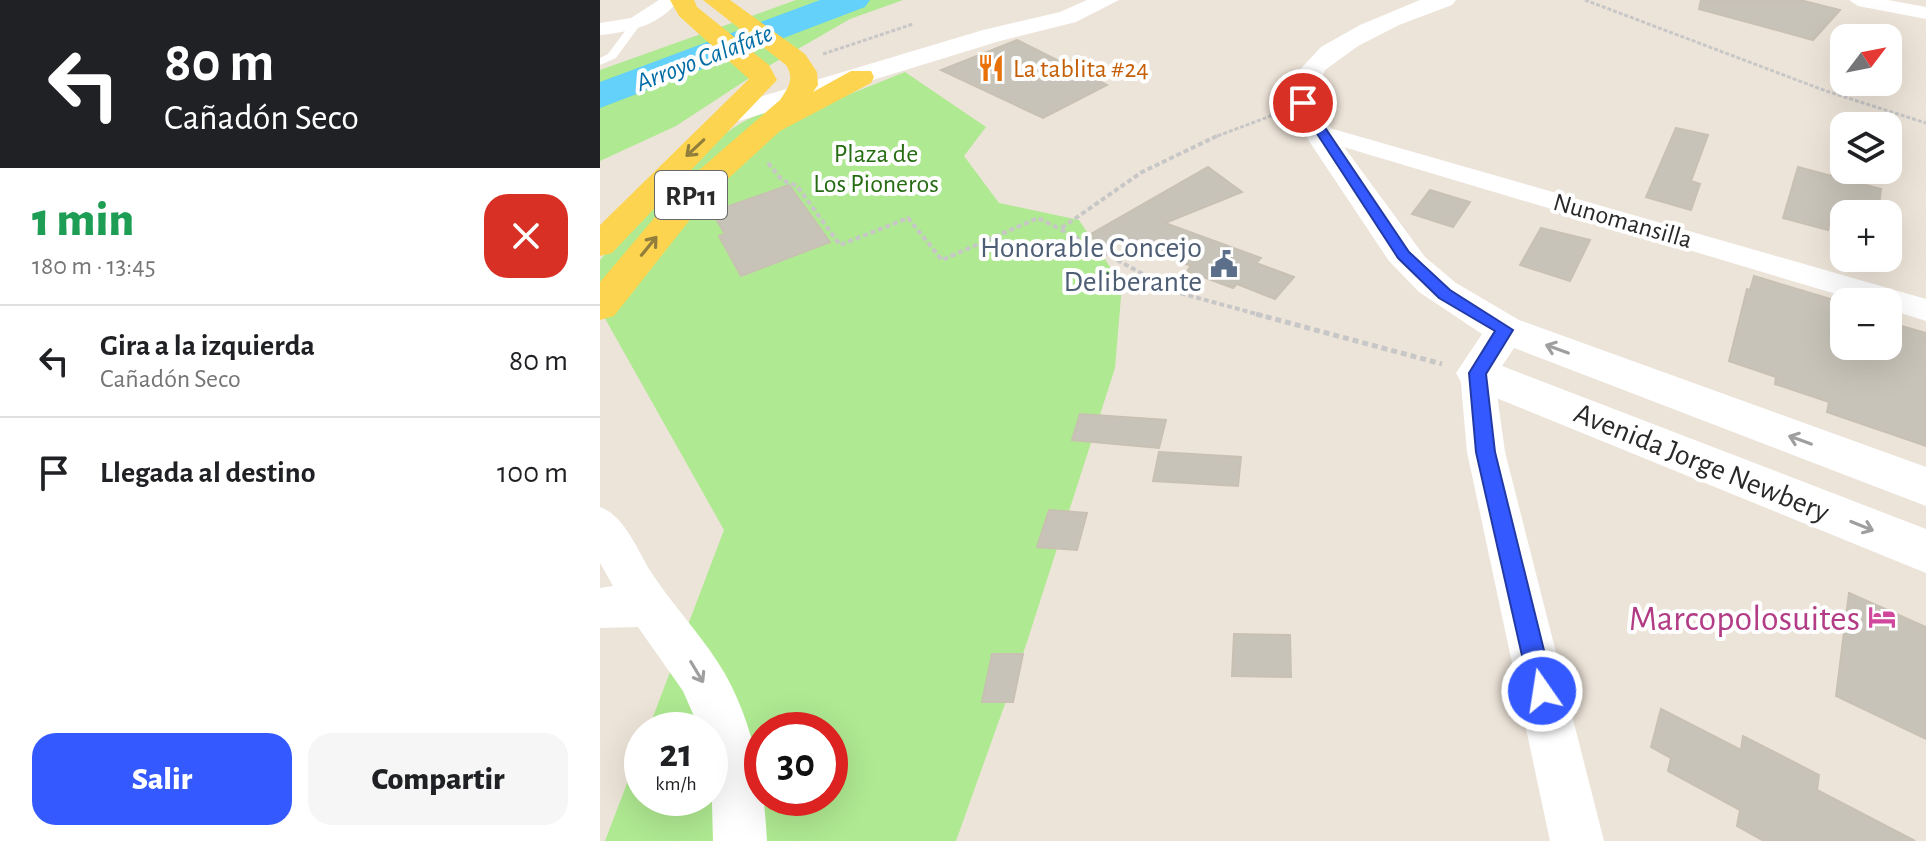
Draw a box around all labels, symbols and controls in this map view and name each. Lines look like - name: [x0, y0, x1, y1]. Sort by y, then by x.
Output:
- water label: Arroyo Calafate: [632, 20, 776, 96]
- north arrow: [1830, 24, 1902, 96]
- map controls: [1830, 24, 1902, 360]
- icon: left: [32, 32, 136, 136]
- text: 80 m: [164, 35, 274, 91]
- restaurant icon: La tablita #24: [976, 53, 1006, 83]
- place label: La tablita #24: [1013, 56, 1149, 82]
- pin: [1269, 69, 1337, 137]
- icon: arrive: [1281, 81, 1325, 125]
- text: Cañadón Seco: [164, 100, 359, 136]
- button: layers: [1830, 112, 1902, 184]
- one-way arrow: [685, 138, 705, 157]
- park label: Plaza de Los Pioneros: [813, 141, 939, 197]
- road number: RP11: [655, 171, 727, 219]
- street label: Nunomansilla: [1550, 189, 1695, 253]
- button: close: [484, 194, 568, 278]
- text: 1 min: [32, 197, 134, 245]
- button: +: [1830, 200, 1902, 272]
- place label: Honorable Concejo Deliberante: [980, 233, 1202, 297]
- one-way arrow: [640, 236, 657, 257]
- public building icon: Honorable Concejo Deliberante: [1209, 249, 1239, 279]
- text: 180 m · 13:45: [32, 253, 156, 279]
- button: −: [1830, 288, 1902, 360]
- text: Gira a la izquierda: [100, 331, 315, 361]
- icon: left: [32, 339, 76, 383]
- one-way arrow: [1545, 341, 1570, 355]
- text: 80 m: [509, 346, 568, 376]
- text: Cañadón Seco: [100, 366, 241, 392]
- street label: Avenida Jorge Newbery: [1570, 398, 1834, 528]
- one-way arrow: [1789, 432, 1813, 446]
- icon: arrive: [32, 451, 76, 495]
- text: Llegada al destino: [100, 458, 316, 488]
- text: 100 m: [497, 458, 568, 488]
- one-way arrow: [1849, 520, 1874, 534]
- place label: Marcopolosuites: [1629, 601, 1860, 637]
- hotel icon: Marcopolosuites: [1867, 602, 1897, 632]
- position arrow: [1500, 649, 1584, 733]
- one-way arrow: [690, 660, 706, 683]
- speed limit sign: 30: [744, 712, 848, 816]
- button: Salir: [32, 733, 292, 825]
- button: Compartir: [308, 733, 568, 825]
- text: 21: [659, 734, 693, 774]
- text: km/h: [655, 774, 697, 794]

